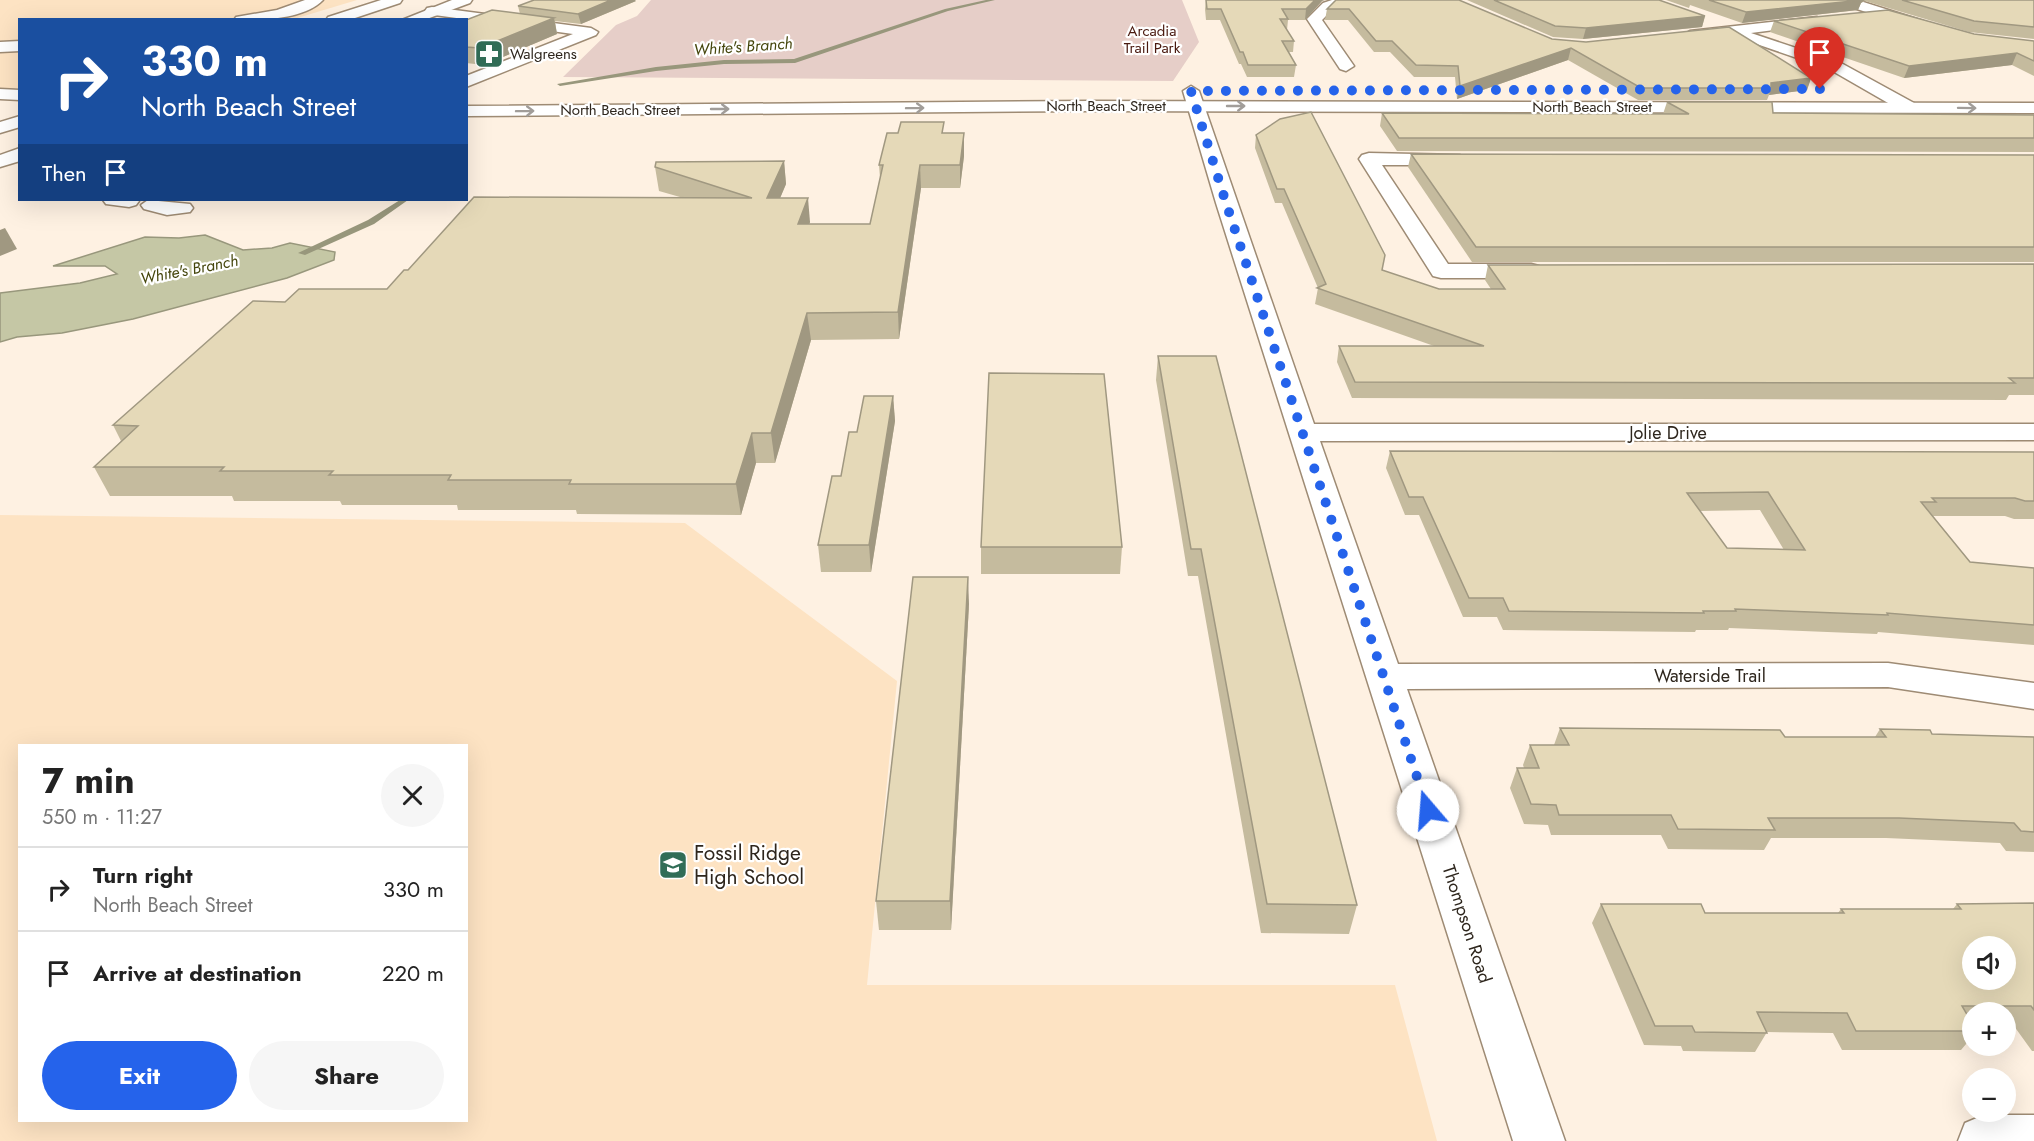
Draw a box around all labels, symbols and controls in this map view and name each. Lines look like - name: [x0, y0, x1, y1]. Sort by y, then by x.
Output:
- park label: Arcadia Trail Park: [1124, 20, 1181, 59]
- pin: [1794, 27, 1845, 89]
- text: 330 m: [141, 31, 268, 92]
- water label: White's Branch: [693, 32, 793, 61]
- icon: arrive: [1803, 36, 1836, 69]
- pharmacy icon: Walgreens: [473, 38, 505, 70]
- icon: right: [42, 42, 120, 120]
- place label: Walgreens: [510, 43, 577, 65]
- text: North Beach Street: [141, 87, 356, 126]
- street label: North Beach Street: [1046, 95, 1166, 117]
- street label: North Beach Street: [1532, 96, 1652, 118]
- street label: North Beach Street: [560, 99, 680, 121]
- one-way arrow: [1225, 100, 1245, 112]
- one-way arrow: [904, 102, 924, 114]
- one-way arrow: [1956, 102, 1976, 113]
- one-way arrow: [709, 103, 729, 115]
- one-way arrow: [514, 105, 534, 117]
- icon: arrive: [99, 156, 132, 189]
- text: Then: [42, 157, 87, 189]
- water label: White's Branch: [138, 249, 240, 290]
- street label: Jolie Drive: [1627, 420, 1707, 446]
- street label: Waterside Trail: [1654, 663, 1766, 689]
- text: 7 min: [42, 754, 135, 806]
- button: close: [381, 764, 444, 827]
- position arrow: [1396, 778, 1460, 842]
- text: 550 m · 11:27: [42, 803, 162, 832]
- place label: Fossil Ridge High School: [694, 838, 804, 892]
- school or university icon: Fossil Ridge High School: [657, 849, 689, 881]
- text: Turn right: [93, 859, 193, 891]
- street label: Thompson Road: [1436, 862, 1498, 986]
- icon: right: [42, 873, 75, 906]
- text: 330 m: [383, 873, 444, 905]
- text: North Beach Street: [93, 891, 252, 920]
- map controls: [1962, 936, 2016, 1122]
- button: sound: [1962, 936, 2016, 990]
- icon: arrive: [42, 957, 75, 990]
- text: Arrive at destination: [93, 957, 302, 989]
- text: 220 m: [382, 957, 444, 989]
- button: +: [1962, 1002, 2016, 1056]
- button: Exit: [42, 1041, 237, 1110]
- button: Share: [249, 1041, 444, 1110]
- button: −: [1962, 1068, 2016, 1122]

